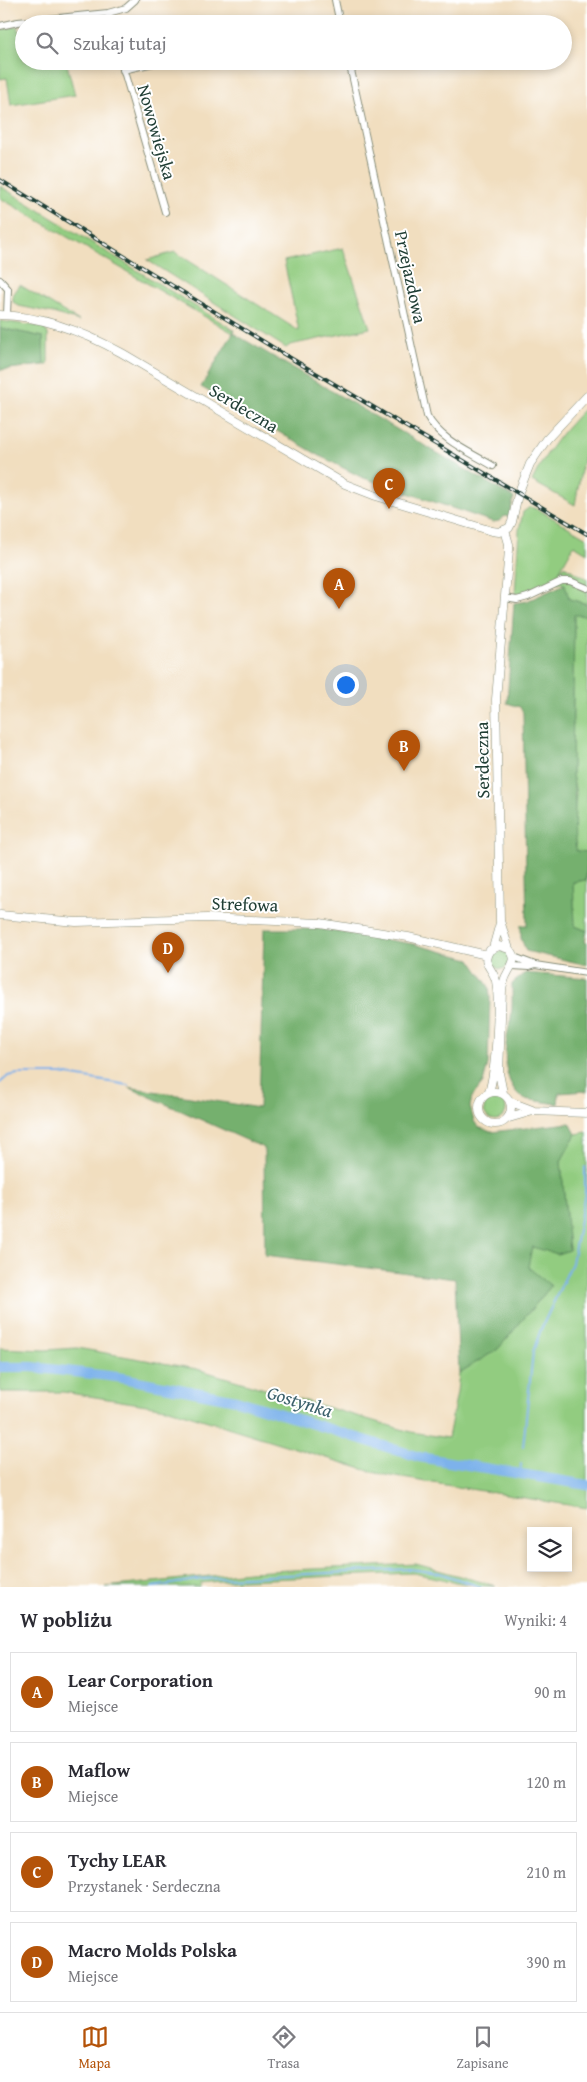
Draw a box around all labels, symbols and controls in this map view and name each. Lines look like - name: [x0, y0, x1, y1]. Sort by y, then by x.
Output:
- search box: [15, 15, 572, 70]
- icon: search: [33, 29, 61, 57]
- text: Szukaj tutaj: [73, 29, 167, 57]
- street label: Nowowiejska: [131, 81, 184, 183]
- street label: Przejazdowa: [388, 228, 434, 326]
- street label: Serdeczna: [204, 377, 284, 440]
- pin: C: [373, 468, 405, 509]
- pin: A: [323, 568, 355, 609]
- your location: [333, 672, 359, 698]
- street label: Serdeczna: [468, 721, 496, 799]
- pin: B: [388, 730, 420, 771]
- street label: Strefowa: [211, 889, 279, 919]
- pin: D: [152, 932, 184, 973]
- water label: Gostynka: [264, 1378, 336, 1424]
- map controls: [527, 1527, 572, 1572]
- button: layers: [527, 1527, 572, 1572]
- text: W pobliżu: [20, 1604, 112, 1635]
- text: Wyniki: 4: [504, 1608, 567, 1632]
- text: Lear Corporation: [68, 1666, 213, 1694]
- text: A: [32, 1680, 42, 1704]
- text: 90 m: [534, 1680, 566, 1704]
- text: Miejsce: [68, 1694, 118, 1718]
- text: Maflow: [68, 1756, 130, 1784]
- text: B: [32, 1770, 42, 1794]
- text: 120 m: [526, 1770, 566, 1794]
- text: Miejsce: [68, 1784, 118, 1808]
- text: Tychy LEAR: [68, 1846, 167, 1874]
- text: C: [32, 1860, 42, 1884]
- text: 210 m: [526, 1860, 566, 1884]
- text: Przystanek · Serdeczna: [68, 1874, 221, 1898]
- text: Macro Molds Polska: [68, 1936, 237, 1964]
- text: D: [32, 1950, 42, 1974]
- text: 390 m: [526, 1950, 566, 1974]
- text: Miejsce: [68, 1964, 118, 1988]
- tab: Mapa: [78, 2023, 111, 2073]
- tab: Trasa: [267, 2023, 300, 2073]
- tab: Zapisane: [456, 2023, 509, 2073]

